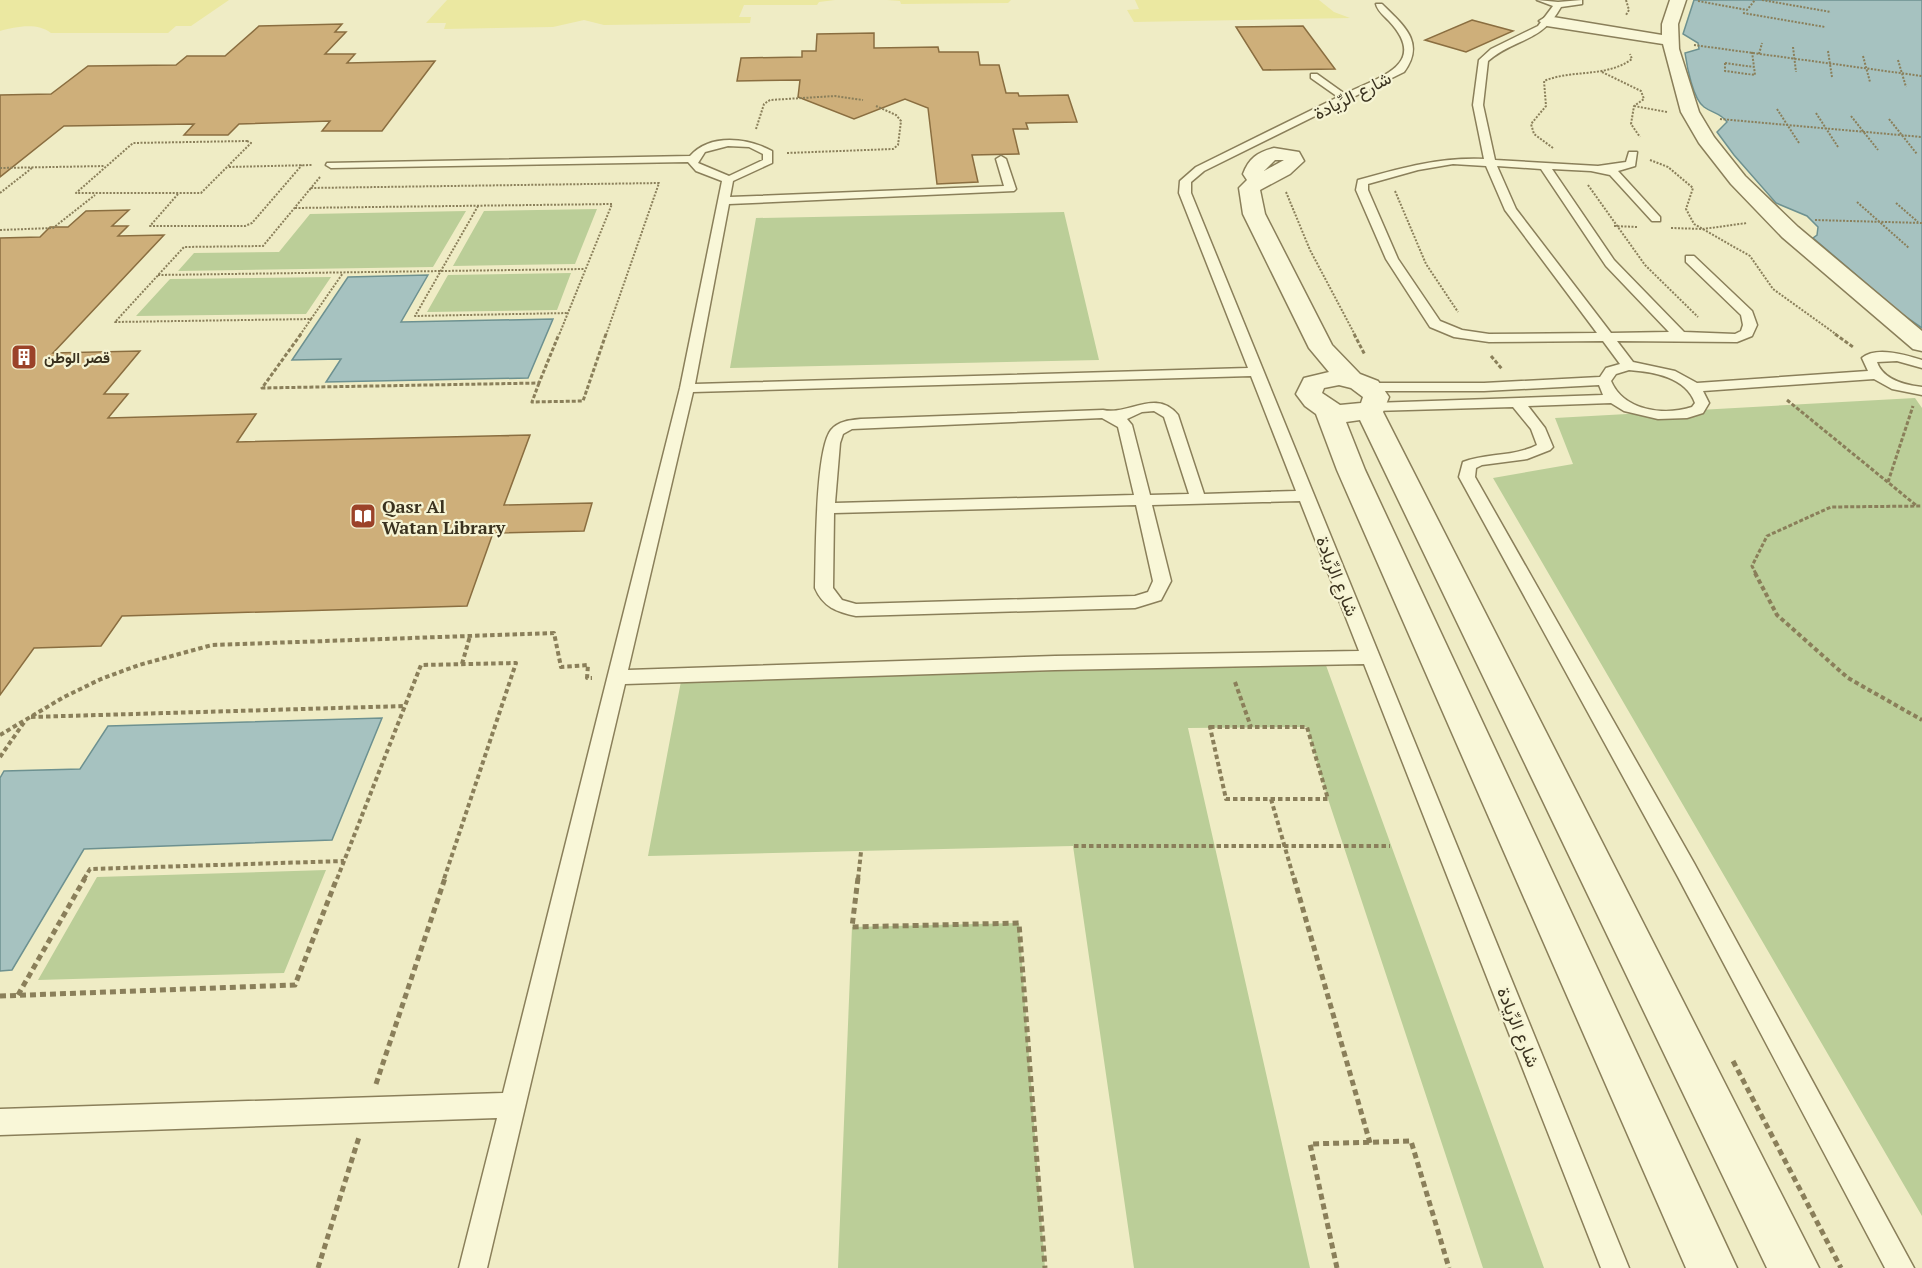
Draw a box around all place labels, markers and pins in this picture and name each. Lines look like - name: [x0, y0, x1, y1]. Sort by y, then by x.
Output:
- building icon: قصر الوطن: [9, 342, 39, 372]
- place label: قصر الوطن: [44, 347, 110, 367]
- place label: Qasr Al Watan Library: [382, 494, 506, 539]
- library icon: Qasr Al Watan Library: [348, 501, 378, 531]

